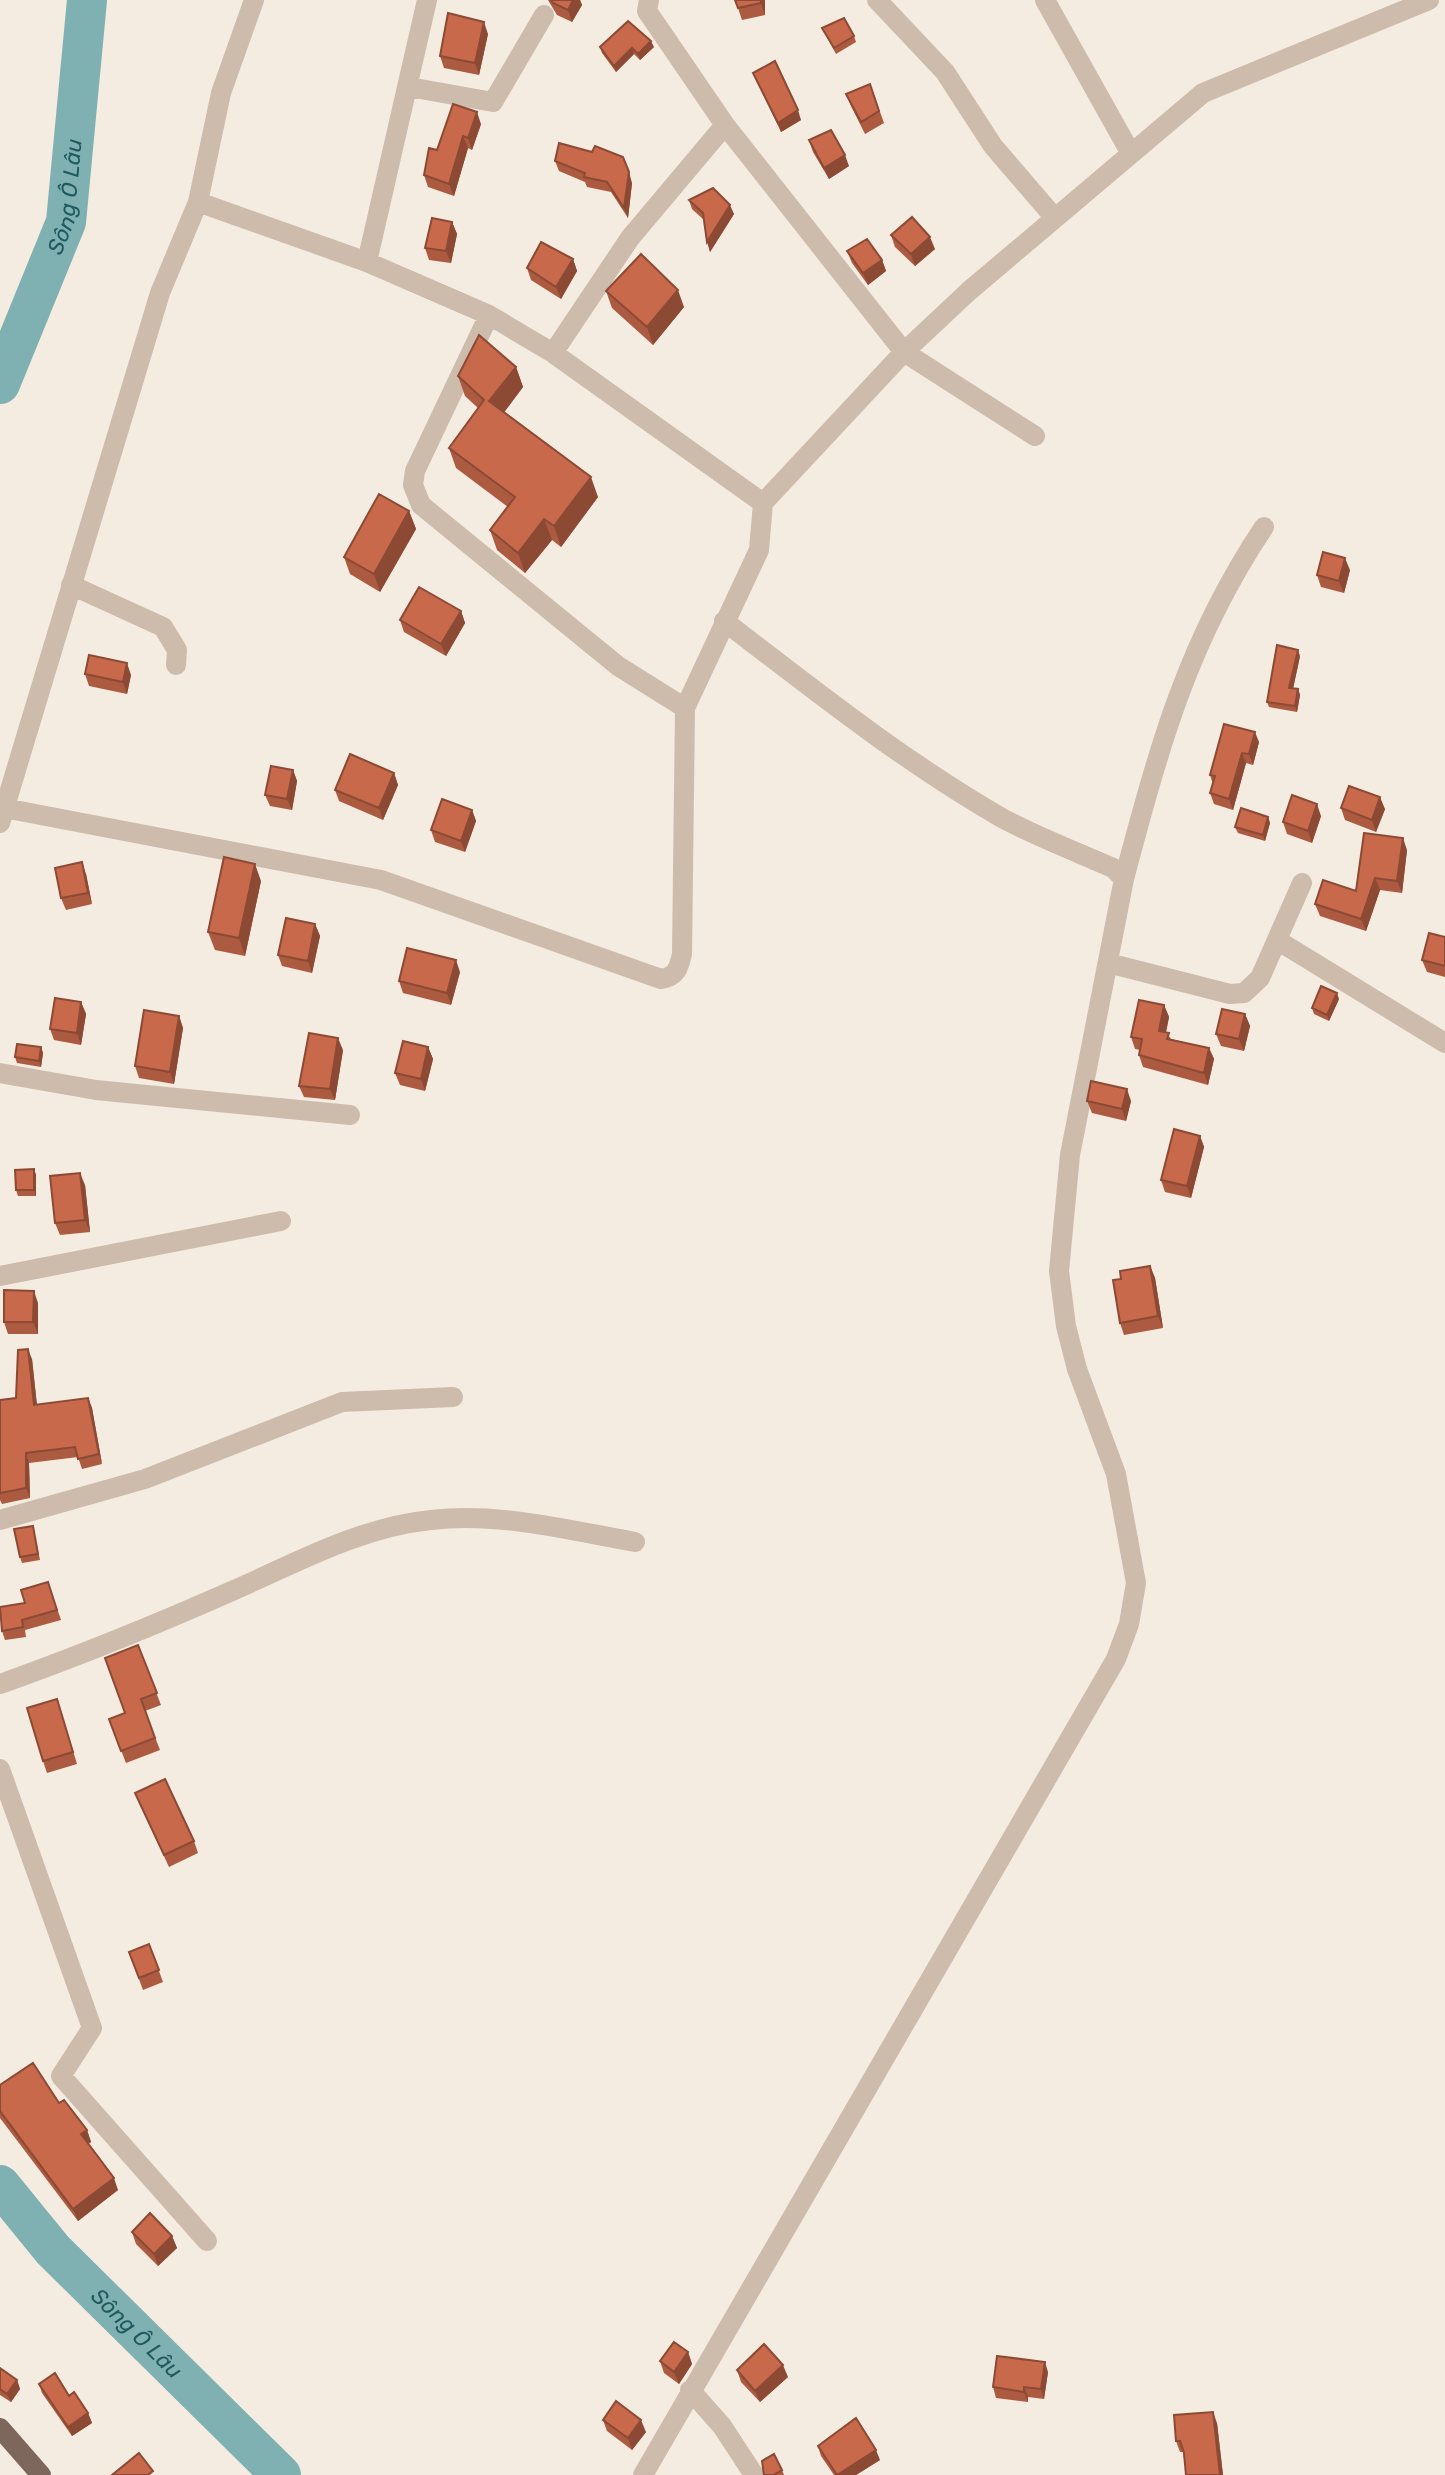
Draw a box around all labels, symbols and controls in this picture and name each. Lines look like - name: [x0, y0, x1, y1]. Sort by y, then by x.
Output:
- water label: Sông Ô Lâu: [41, 138, 87, 258]
- water label: Sông Ô Lâu: [86, 2282, 188, 2384]

